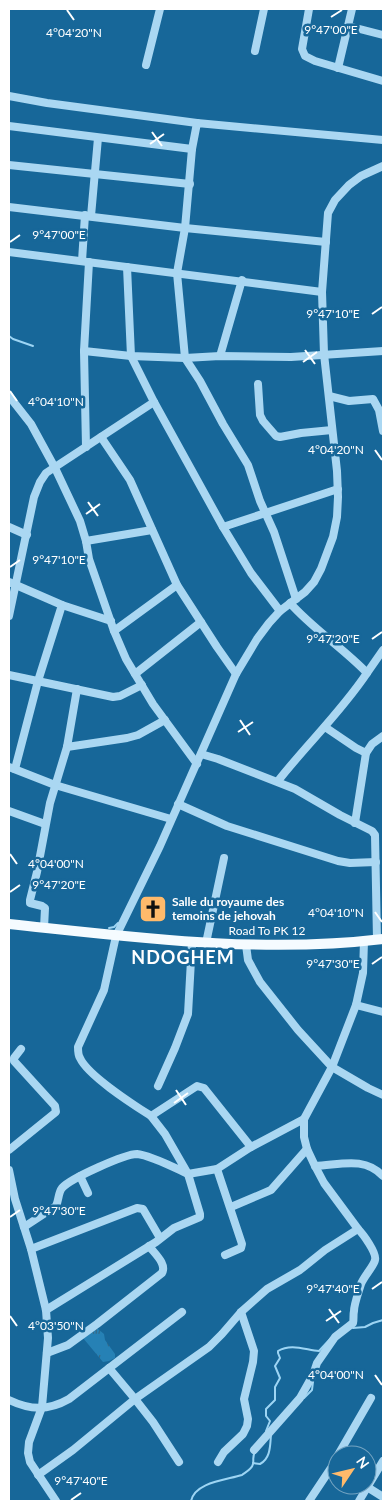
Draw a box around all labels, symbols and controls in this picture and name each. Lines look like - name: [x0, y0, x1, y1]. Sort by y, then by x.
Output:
- text: 9°47'00"E: [304, 22, 358, 37]
- text: 4°04'20"N: [46, 25, 102, 40]
- text: 9°47'00"E: [32, 227, 86, 242]
- text: 9°47'10"E: [306, 306, 360, 321]
- text: 4°04'10"N: [28, 394, 84, 409]
- text: 4°04'20"N: [308, 442, 364, 457]
- text: 9°47'10"E: [32, 552, 86, 567]
- text: 9°47'20"E: [306, 631, 360, 646]
- text: 4°04'00"N: [28, 856, 84, 871]
- text: 9°47'20"E: [32, 877, 86, 892]
- church icon: Salle du royaume des temoins de jehovah: [138, 894, 168, 924]
- place label: Salle du royaume des temoins de jehovah: [172, 894, 284, 923]
- text: 4°04'10"N: [308, 905, 364, 920]
- street label: Road To PK 12: [229, 923, 306, 938]
- district label: NDOGHEM: [131, 946, 235, 968]
- text: 9°47'30"E: [306, 956, 360, 971]
- text: 9°47'30"E: [32, 1203, 86, 1218]
- text: 9°47'40"E: [306, 1281, 360, 1296]
- text: 4°03'50"N: [28, 1318, 84, 1333]
- text: 4°04'00"N: [308, 1367, 364, 1382]
- north arrow: [327, 1445, 377, 1495]
- text: N: [353, 1453, 373, 1472]
- text: 9°47'40"E: [54, 1473, 108, 1488]

